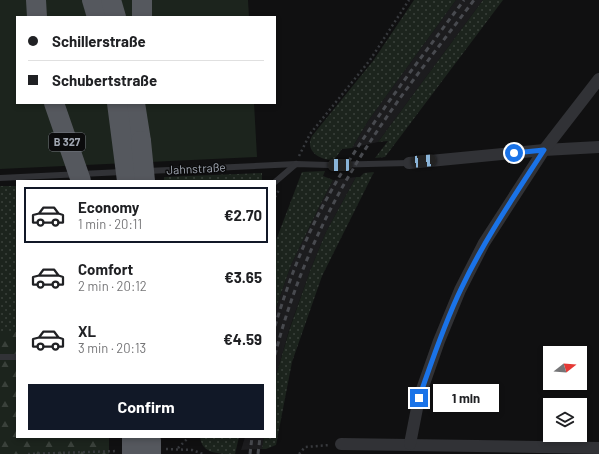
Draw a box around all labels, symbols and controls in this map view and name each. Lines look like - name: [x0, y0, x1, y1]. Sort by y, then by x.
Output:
- text: Schillerstraße: [52, 32, 146, 50]
- text: Schubertstraße: [52, 71, 157, 89]
- road number: B 327: [49, 133, 85, 151]
- route start: [505, 144, 523, 162]
- car: [412, 154, 436, 168]
- street label: Jahnstraße: [166, 159, 226, 177]
- car: [328, 159, 352, 171]
- icon: car: [30, 197, 66, 233]
- text: Economy: [78, 198, 139, 216]
- text: €2.70: [224, 206, 262, 224]
- text: 1 min · 20:11: [78, 216, 142, 232]
- icon: car: [30, 259, 66, 295]
- text: Comfort: [78, 260, 133, 278]
- text: €3.65: [224, 268, 262, 286]
- text: 2 min · 20:12: [78, 278, 147, 294]
- icon: car: [30, 321, 66, 357]
- text: XL: [78, 322, 96, 340]
- text: €4.59: [223, 330, 262, 348]
- text: 3 min · 20:13: [78, 340, 146, 356]
- north arrow: [543, 346, 587, 390]
- map controls: [543, 346, 587, 442]
- button: Confirm: [28, 384, 264, 430]
- callout: 1 min: [433, 384, 499, 412]
- route end: [410, 389, 428, 407]
- text: 1 min: [452, 390, 480, 406]
- button: layers: [543, 398, 587, 442]

